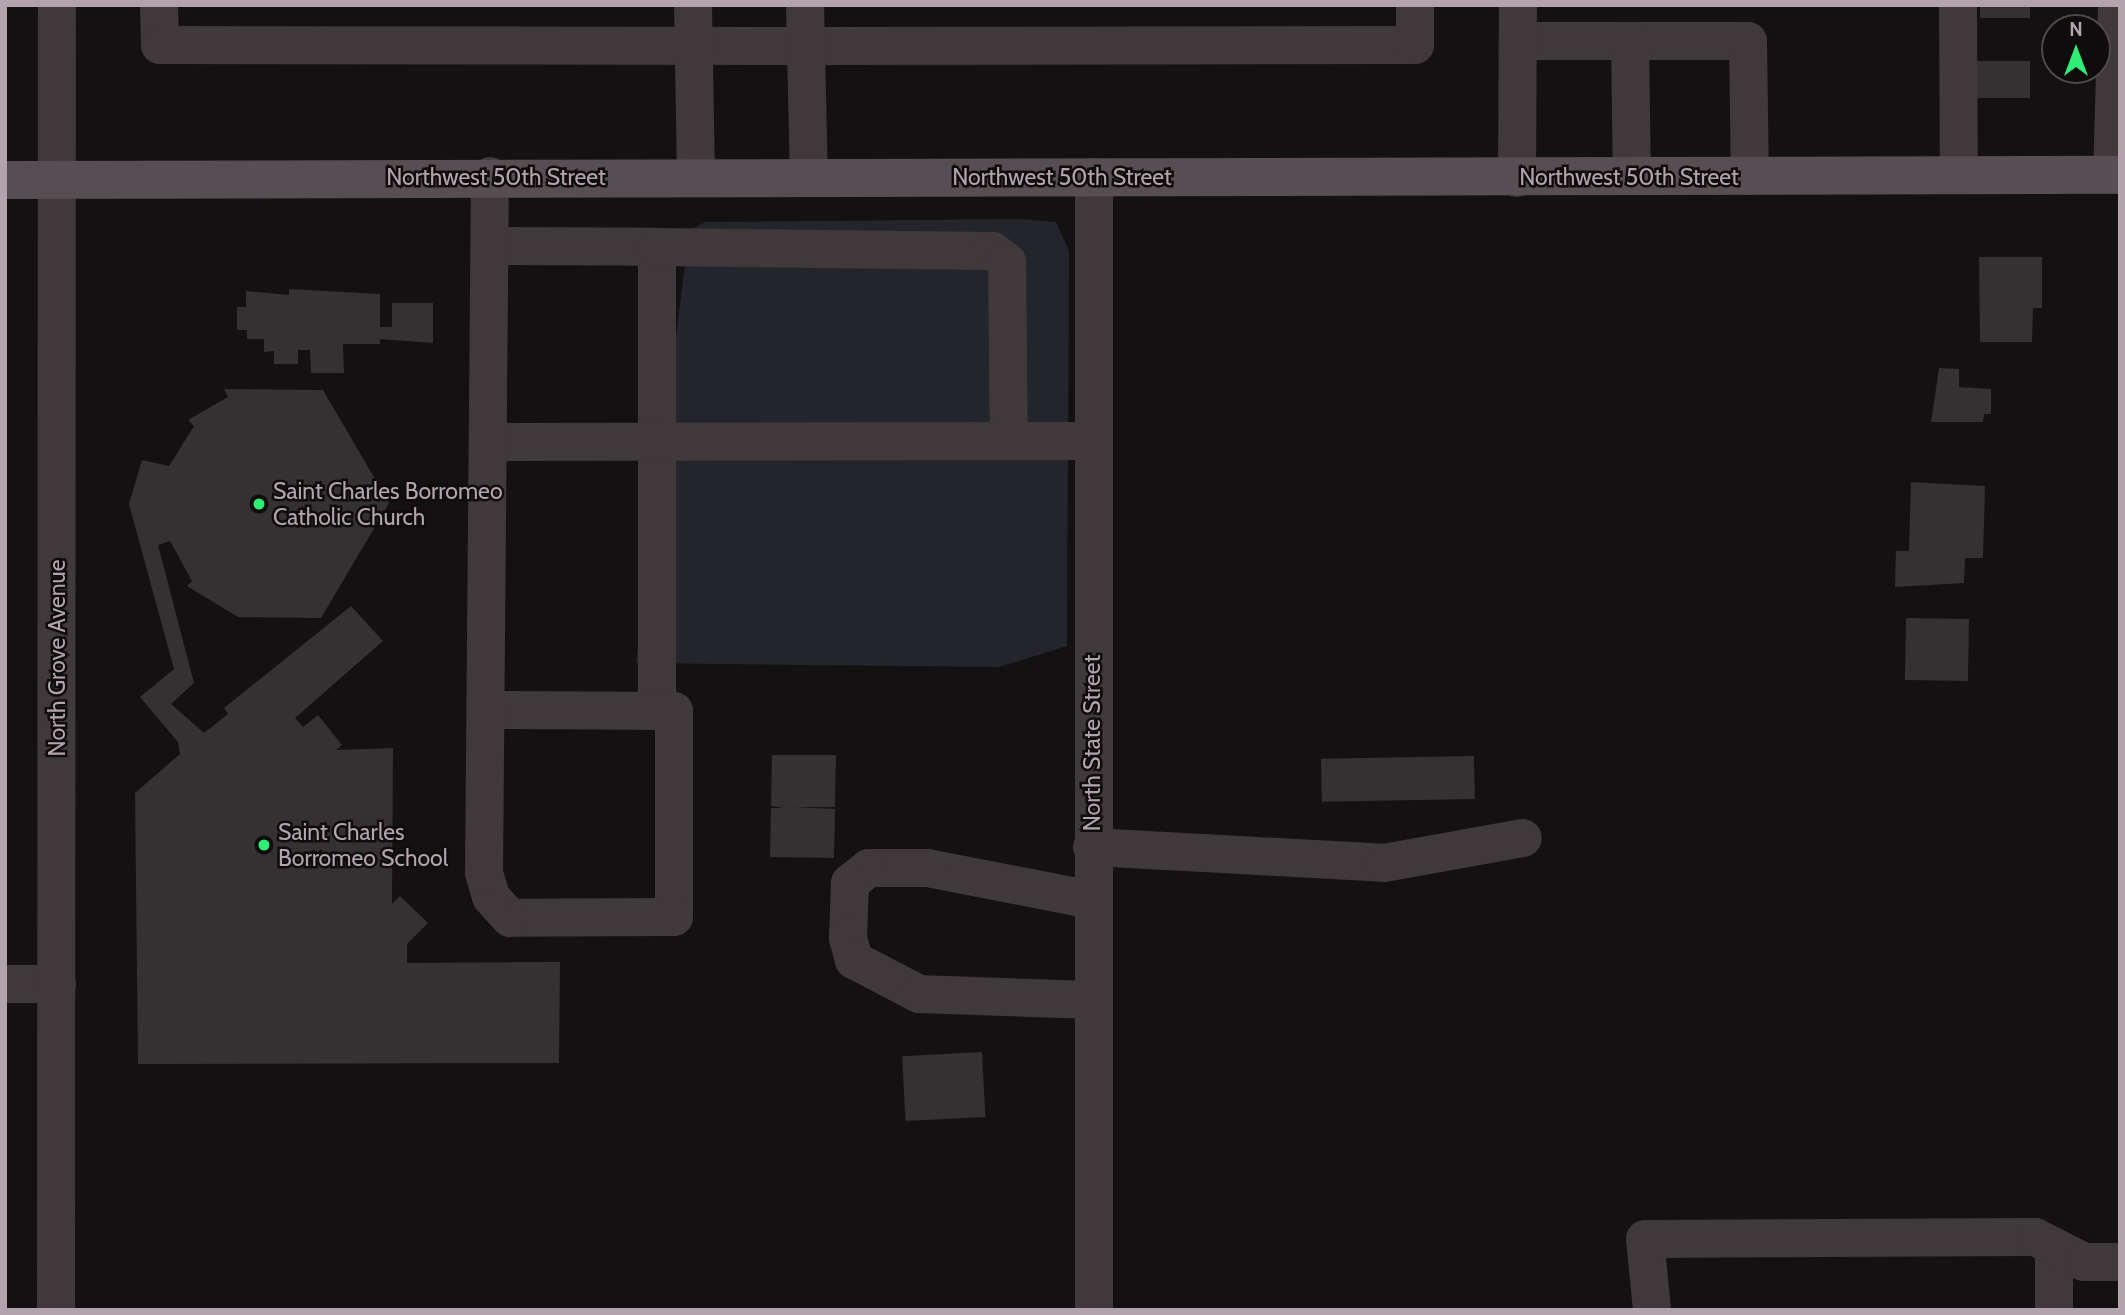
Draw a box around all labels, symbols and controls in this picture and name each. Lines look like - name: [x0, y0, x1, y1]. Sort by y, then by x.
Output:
- north arrow: [2041, 14, 2111, 84]
- text: N: [2069, 18, 2083, 41]
- street label: Northwest 50th Street: [386, 163, 606, 191]
- street label: Northwest 50th Street: [952, 163, 1172, 191]
- street label: Northwest 50th Street: [1519, 163, 1739, 191]
- place label: Saint Charles Borromeo Catholic Church: [273, 477, 503, 531]
- marker: Saint Charles Borromeo Catholic Church: [251, 496, 267, 512]
- street label: North Grove Avenue: [43, 560, 71, 756]
- street label: North State Street: [1078, 655, 1106, 831]
- place label: Saint Charles Borromeo School: [278, 818, 448, 872]
- marker: Saint Charles Borromeo School: [256, 837, 272, 853]

